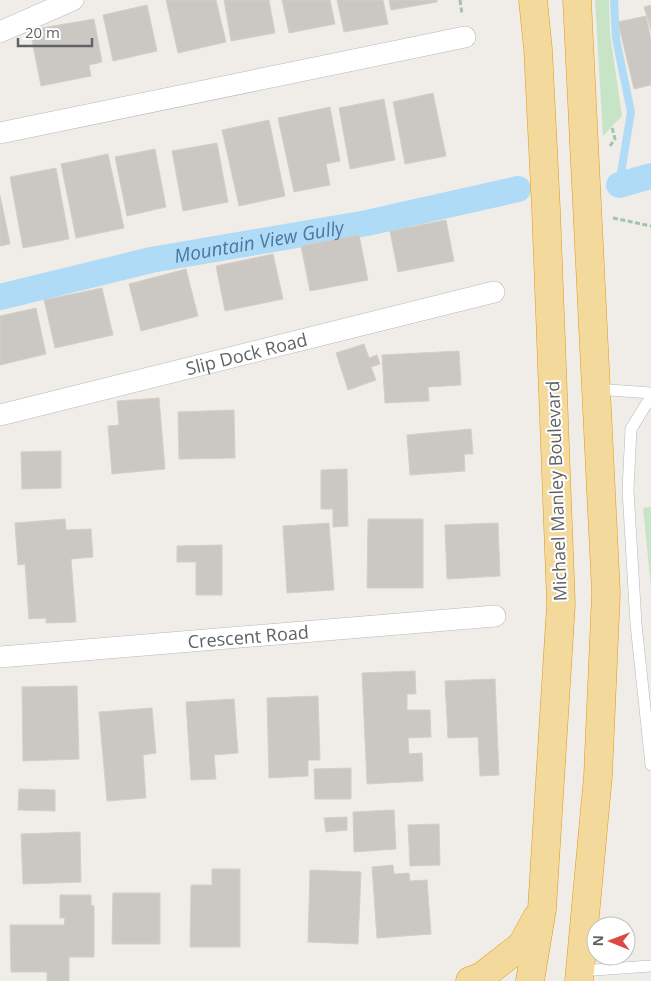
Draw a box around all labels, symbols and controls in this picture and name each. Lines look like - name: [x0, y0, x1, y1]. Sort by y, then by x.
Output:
- scale bar: [18, 15, 91, 47]
- text: 20 m: [25, 22, 60, 42]
- water label: Mountain View Gully: [172, 214, 347, 269]
- street label: Slip Dock Road: [183, 327, 310, 380]
- street label: Michael Manley Boulevard: [540, 380, 572, 602]
- street label: Crescent Road: [187, 619, 310, 653]
- north arrow: [586, 916, 636, 966]
- text: N: [588, 935, 607, 947]

